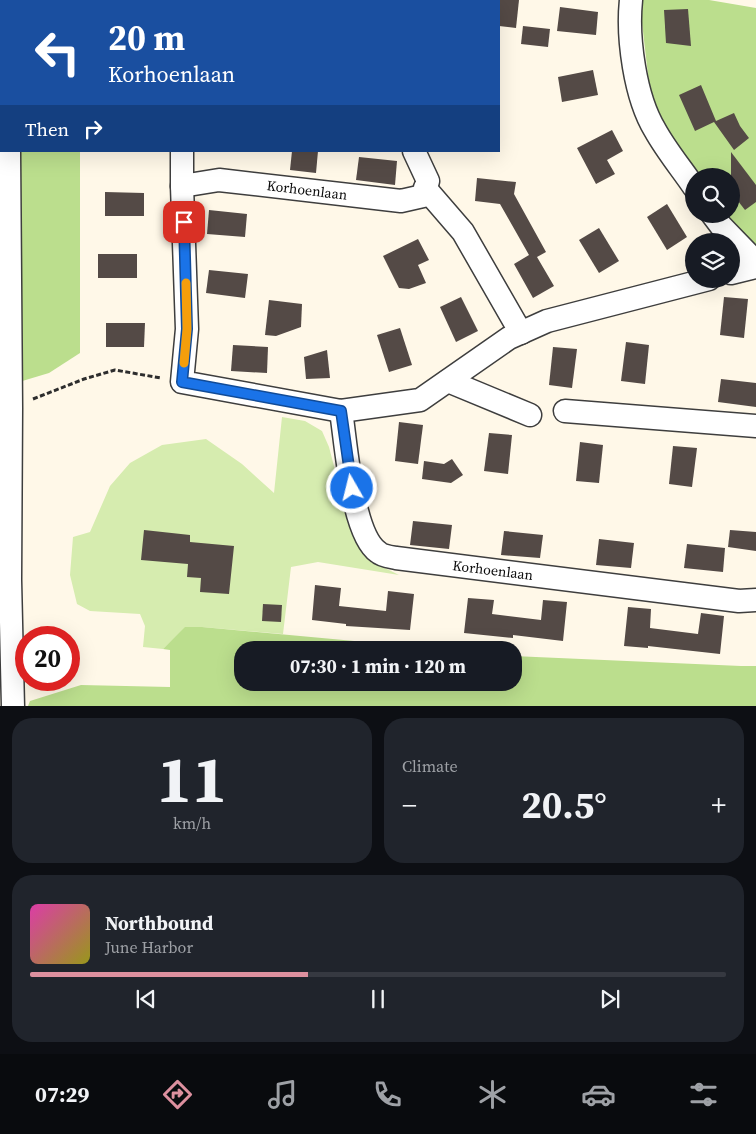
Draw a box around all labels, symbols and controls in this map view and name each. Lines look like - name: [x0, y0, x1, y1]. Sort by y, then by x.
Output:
- text: 20 m: [108, 14, 185, 62]
- icon: left: [25, 20, 90, 85]
- text: Korhoenlaan: [108, 59, 235, 89]
- icon: right: [79, 115, 107, 143]
- text: Then: [25, 116, 69, 142]
- map controls: [685, 168, 740, 288]
- button: search: [685, 168, 740, 223]
- street label: Korhoenlaan: [266, 175, 349, 205]
- pin: [163, 201, 205, 243]
- icon: arrive: [170, 208, 198, 236]
- button: layers: [685, 233, 740, 288]
- position arrow: [325, 461, 377, 513]
- street label: Korhoenlaan: [451, 555, 535, 585]
- speed limit sign: 20: [15, 626, 80, 691]
- text: 07:30 · 1 min · 120 m: [290, 653, 466, 679]
- text: 11: [157, 735, 227, 824]
- text: Climate: [402, 755, 458, 777]
- text: 20.5°: [521, 779, 607, 831]
- text: −: [402, 786, 417, 824]
- text: +: [711, 786, 726, 824]
- text: km/h: [173, 812, 211, 834]
- text: Northbound: [105, 910, 213, 936]
- text: June Harbor: [105, 936, 193, 958]
- icon: previous: [132, 985, 160, 1013]
- icon: pause: [364, 985, 392, 1013]
- icon: next: [596, 985, 624, 1013]
- icon: directions: [160, 1077, 195, 1112]
- icon: music: [265, 1077, 300, 1112]
- icon: phone: [370, 1077, 405, 1112]
- icon: climate: [475, 1077, 510, 1112]
- icon: car: [581, 1077, 616, 1112]
- icon: filters: [686, 1077, 721, 1112]
- text: 07:29: [35, 1079, 89, 1109]

